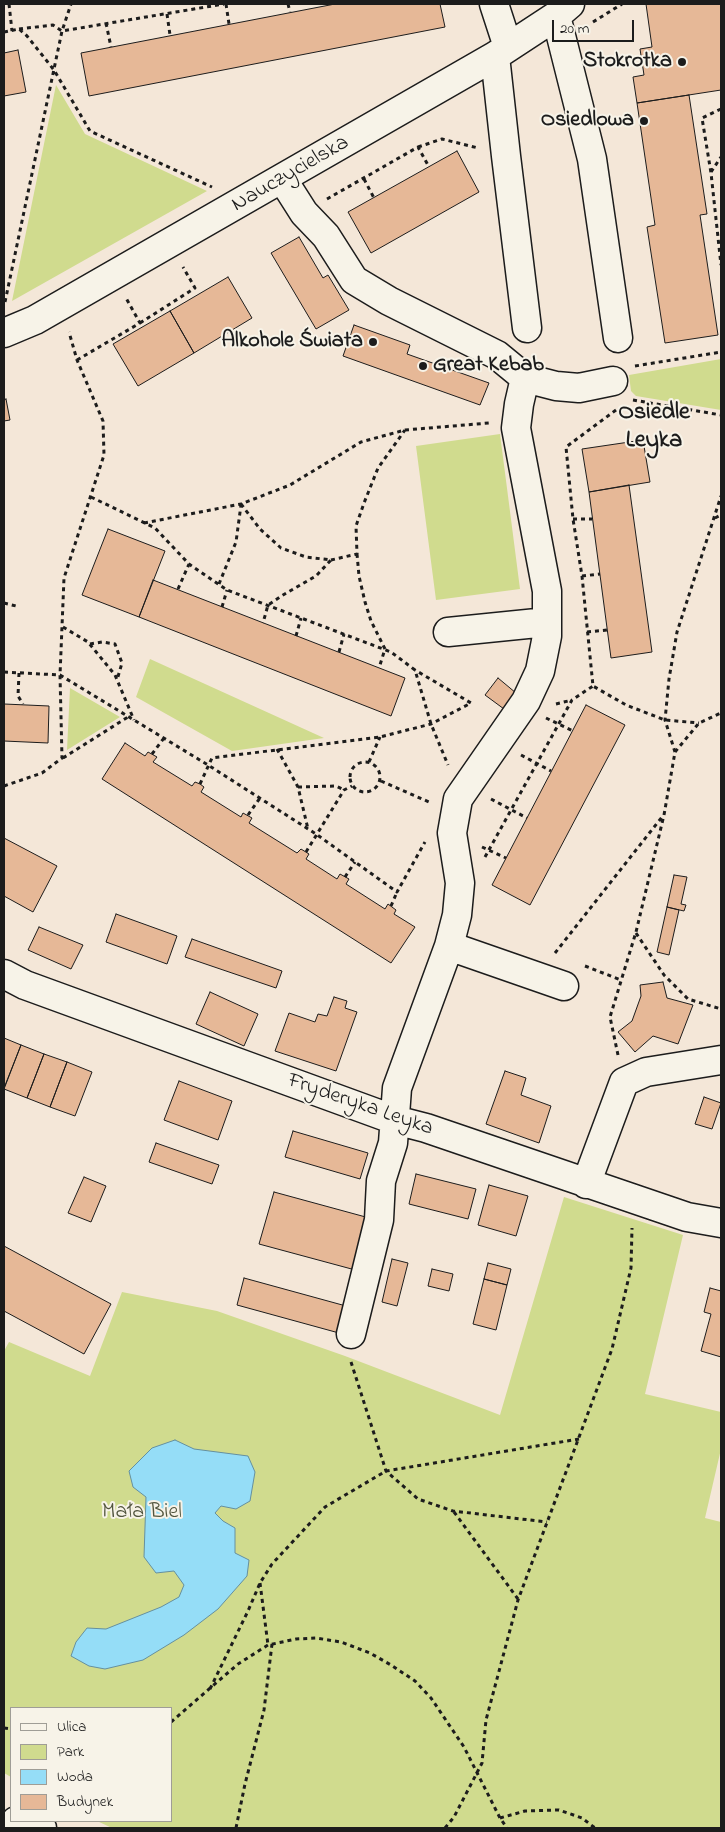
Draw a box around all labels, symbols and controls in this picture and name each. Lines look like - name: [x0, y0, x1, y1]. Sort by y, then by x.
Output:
- scale bar: [555, 10, 638, 42]
- text: 20 m: [560, 18, 589, 40]
- place label: Stokrotka: [583, 49, 672, 75]
- marker: Stokrotka: [676, 56, 688, 68]
- place label: Osiedlowa: [541, 108, 634, 134]
- marker: Osiedlowa: [638, 115, 650, 127]
- street label: Nauczycielska: [228, 131, 354, 219]
- place label: Alkohole Świata: [221, 329, 363, 355]
- marker: Alkohole Świata: [367, 336, 379, 348]
- place label: Great Kebab: [433, 353, 544, 379]
- marker: Great Kebab: [417, 360, 429, 372]
- district label: Osiedle Leyka: [618, 400, 690, 456]
- street label: Fryderyka Leyka: [284, 1069, 436, 1143]
- park label: Mała Biel: [102, 1500, 182, 1526]
- legend: [10, 1707, 172, 1822]
- text: Ulica: [57, 1716, 86, 1738]
- text: Park: [57, 1741, 84, 1763]
- text: Woda: [57, 1766, 93, 1788]
- text: Budynek: [57, 1791, 113, 1813]

